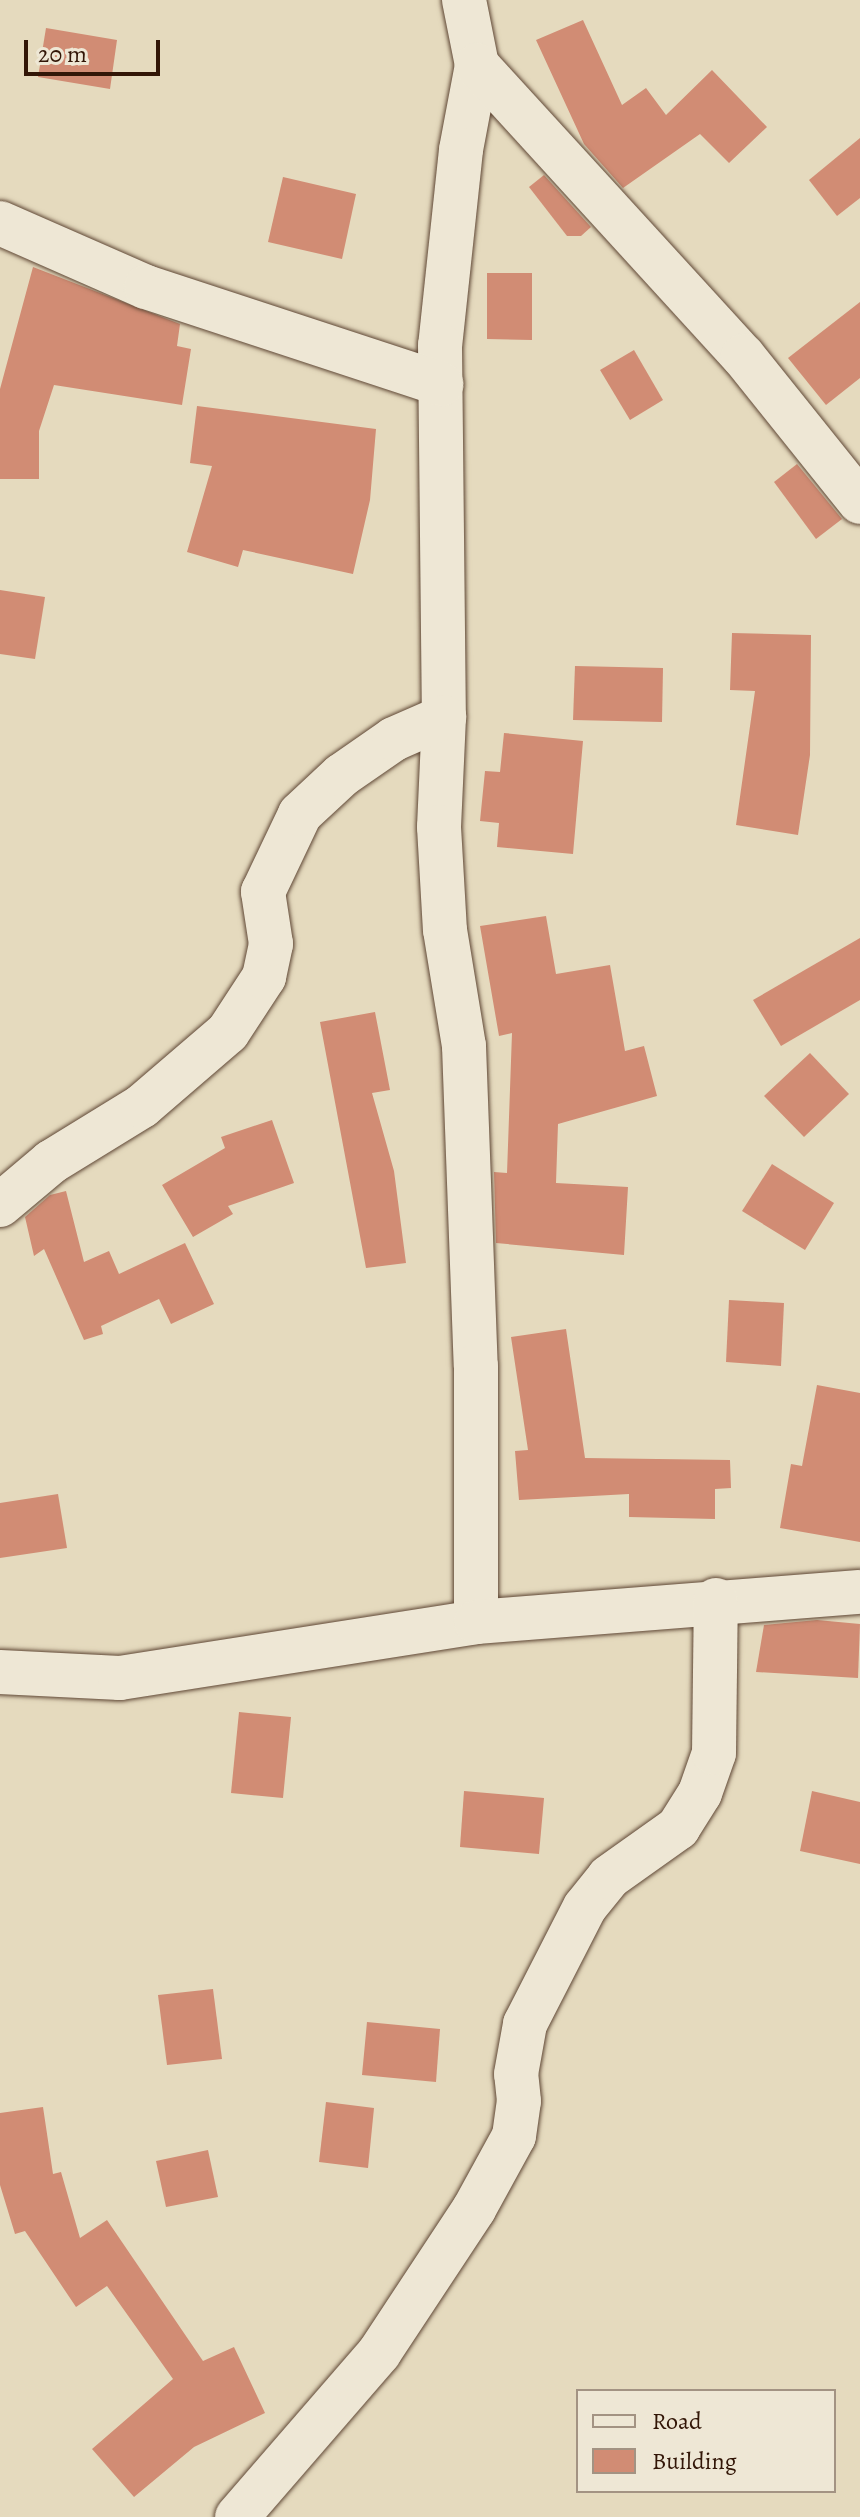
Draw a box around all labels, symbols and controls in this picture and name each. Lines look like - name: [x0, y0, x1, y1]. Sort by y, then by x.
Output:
- scale bar: [28, 24, 164, 74]
- text: 20 m: [38, 38, 87, 70]
- legend: [576, 2389, 836, 2493]
- text: Road: [652, 2405, 702, 2437]
- text: Building: [652, 2445, 737, 2477]

